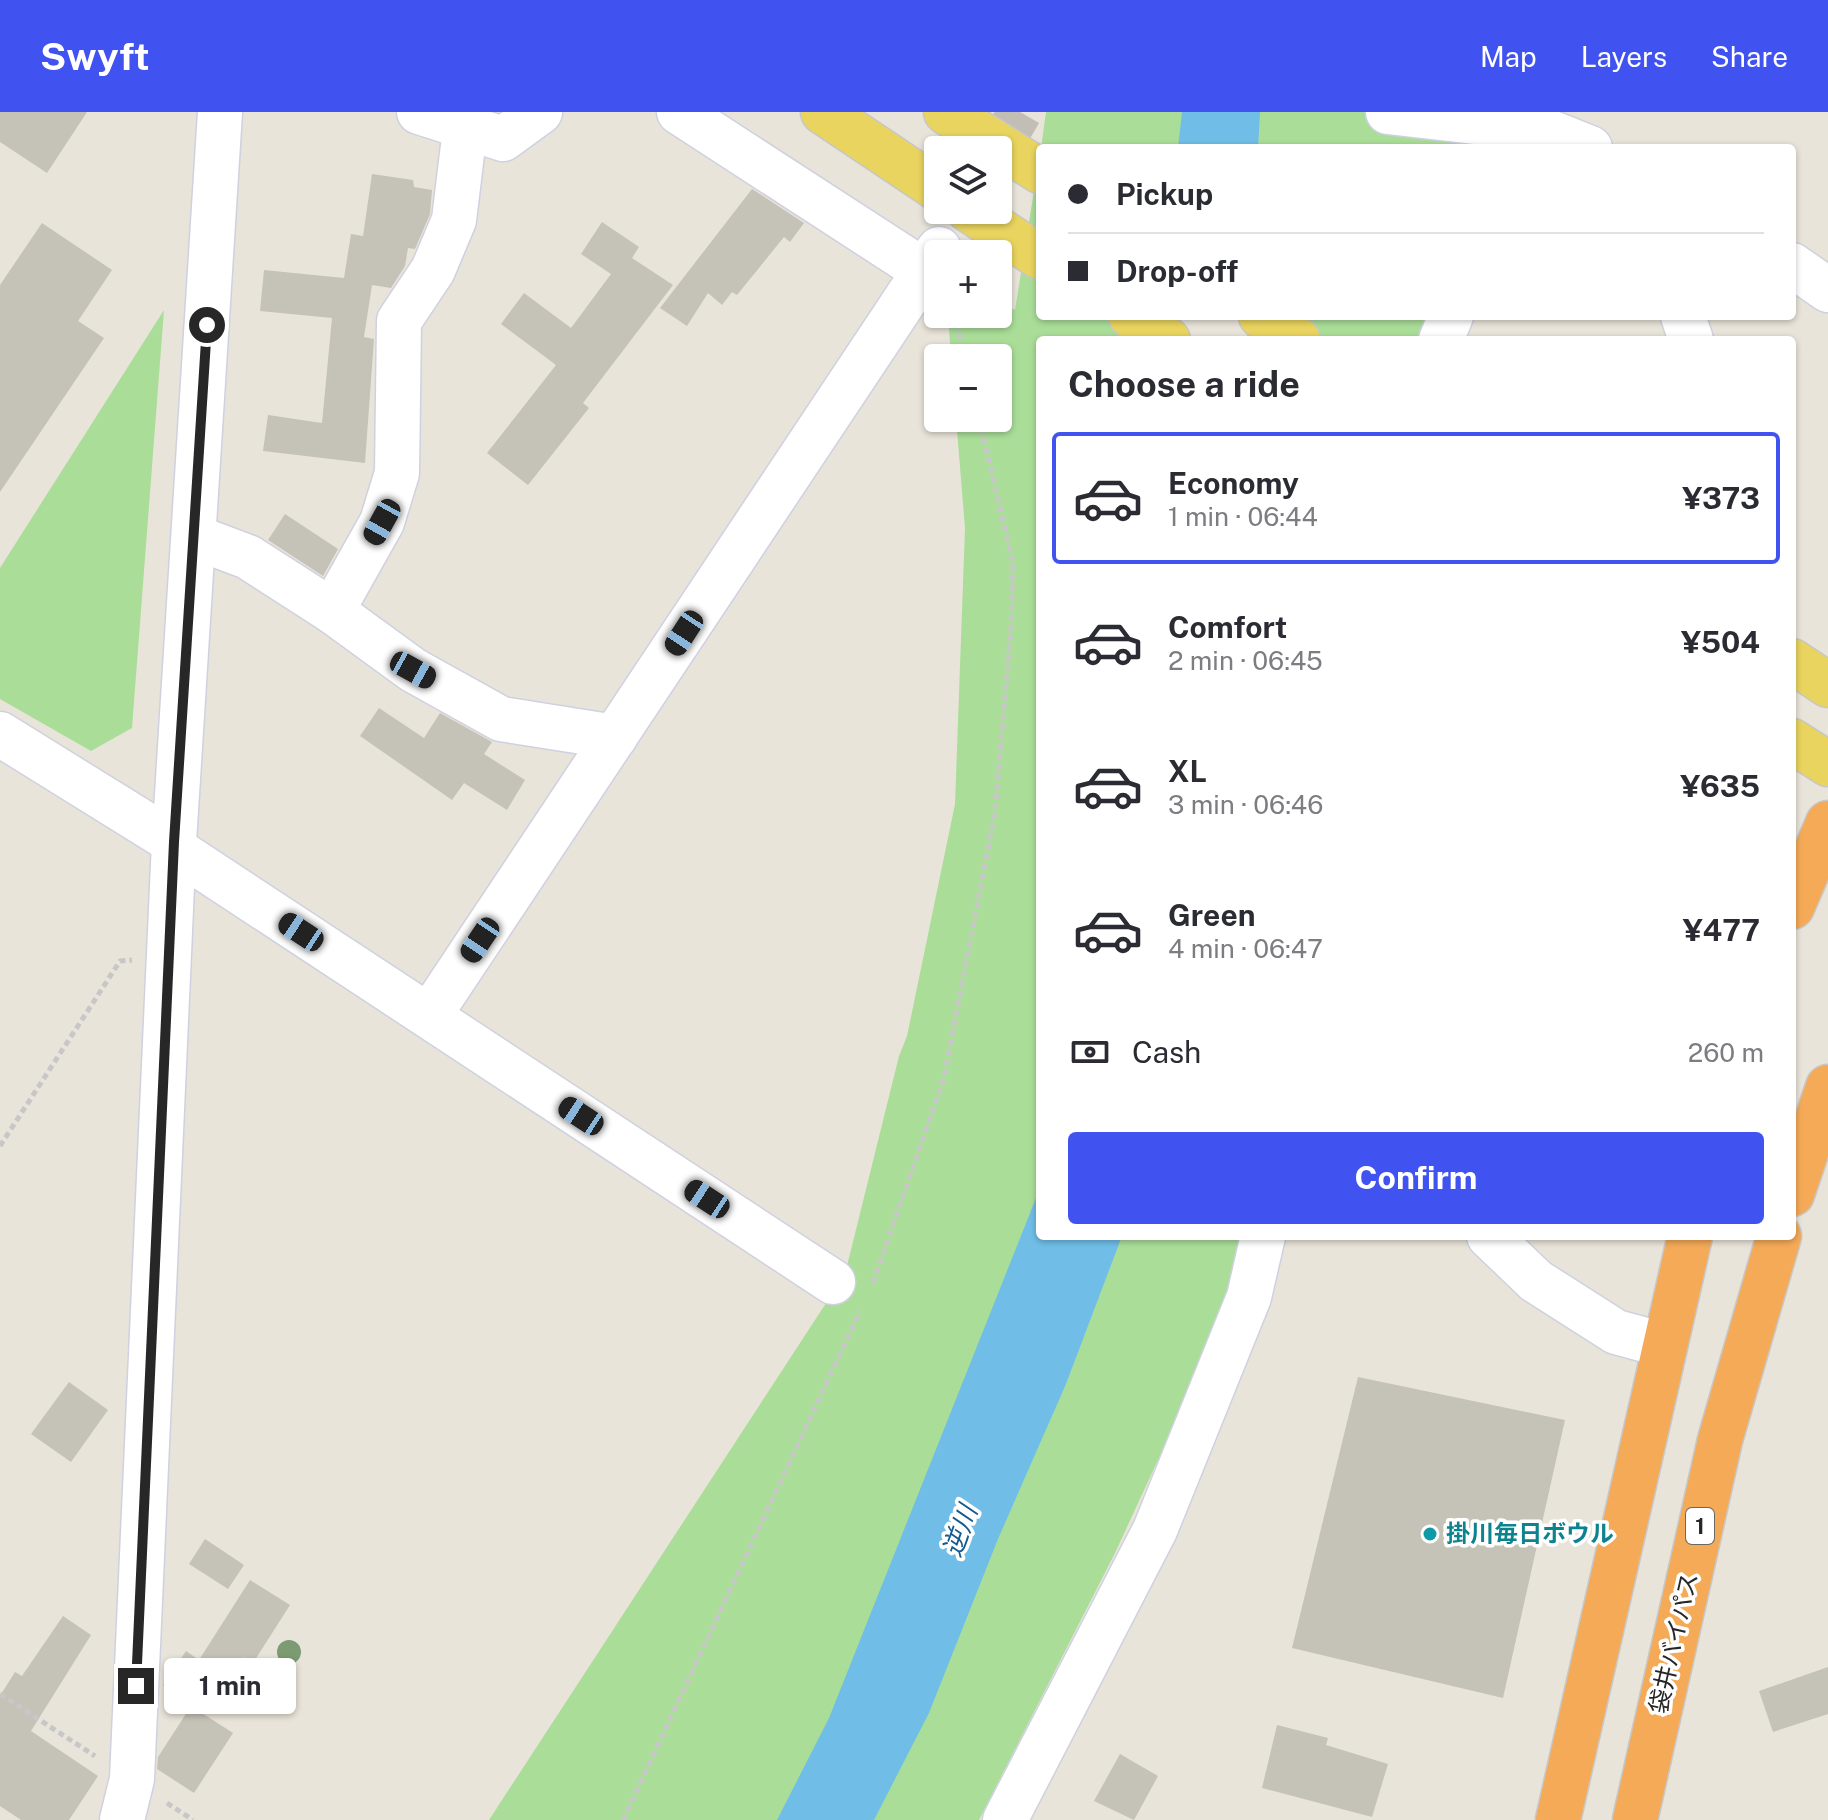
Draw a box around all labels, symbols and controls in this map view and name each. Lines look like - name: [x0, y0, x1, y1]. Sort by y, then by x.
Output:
- text: Swyft: [40, 34, 150, 79]
- text: Map: [1480, 40, 1537, 73]
- text: Layers: [1581, 40, 1667, 73]
- text: Share: [1711, 40, 1788, 73]
- map controls: [924, 136, 1012, 432]
- button: layers: [924, 136, 1012, 224]
- text: Pickup: [1116, 176, 1213, 212]
- button: +: [924, 240, 1012, 328]
- text: Drop-off: [1116, 253, 1238, 289]
- route start: [189, 307, 225, 343]
- button: −: [924, 344, 1012, 432]
- text: Choose a ride: [1068, 363, 1300, 405]
- icon: car: [1072, 462, 1144, 534]
- text: Economy: [1168, 465, 1299, 501]
- text: ¥373: [1682, 480, 1760, 516]
- car: [360, 495, 404, 549]
- text: 1 min · 06:44: [1168, 501, 1318, 532]
- car: [661, 606, 707, 660]
- icon: car: [1072, 606, 1144, 678]
- text: Comfort: [1168, 609, 1287, 645]
- text: ¥504: [1681, 624, 1760, 660]
- text: 2 min · 06:45: [1168, 645, 1323, 676]
- car: [386, 648, 440, 692]
- icon: car: [1072, 750, 1144, 822]
- text: XL: [1168, 753, 1207, 789]
- text: ¥635: [1680, 768, 1760, 804]
- text: 3 min · 06:46: [1168, 789, 1323, 820]
- icon: car: [1072, 894, 1144, 966]
- text: Green: [1168, 897, 1255, 933]
- car: [274, 909, 328, 955]
- text: ¥477: [1683, 912, 1760, 948]
- car: [457, 913, 503, 967]
- text: 4 min · 06:47: [1168, 933, 1323, 964]
- icon: cash: [1068, 1030, 1112, 1074]
- text: Cash: [1132, 1034, 1201, 1070]
- text: 260 m: [1688, 1037, 1764, 1068]
- car: [554, 1093, 608, 1139]
- button: Confirm: [1068, 1132, 1764, 1224]
- car: [680, 1176, 734, 1222]
- water label: 逆川: [936, 1498, 984, 1561]
- road number: 1: [1686, 1508, 1714, 1544]
- place label: 掛川毎日ボウル: [1446, 1519, 1614, 1547]
- marker: 掛川毎日ボウル: [1421, 1525, 1439, 1543]
- street label: 袋井バイパス: [1643, 1570, 1703, 1716]
- callout: 1 min: [164, 1658, 296, 1714]
- route end: [118, 1668, 154, 1704]
- text: 1 min: [199, 1670, 261, 1701]

